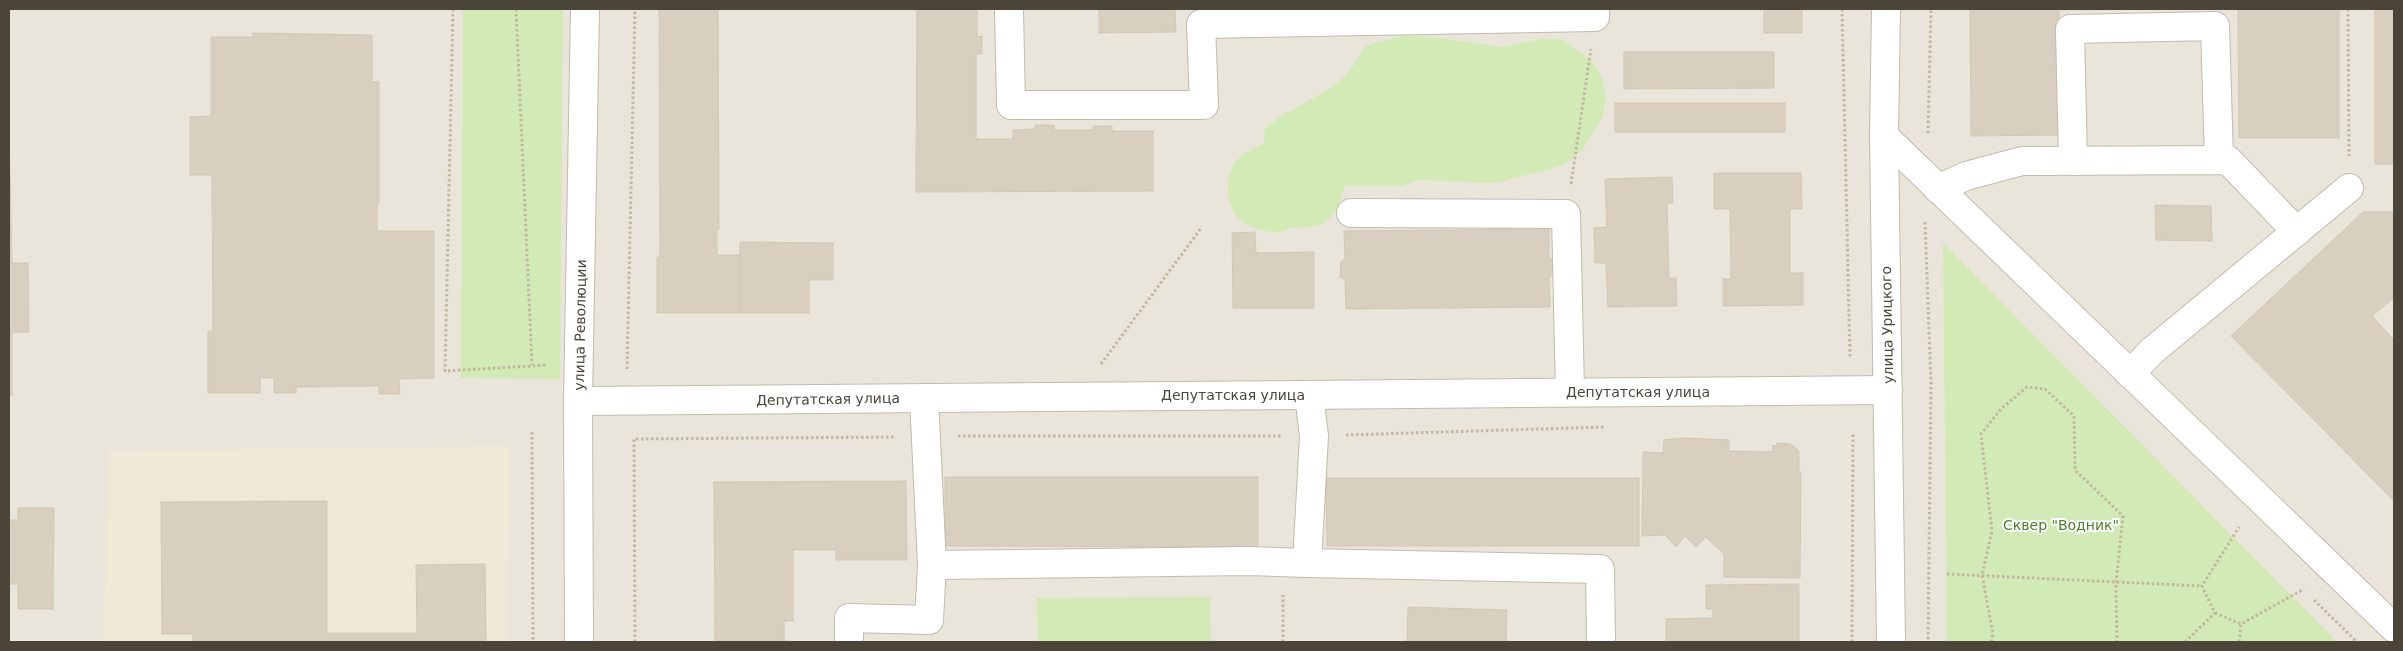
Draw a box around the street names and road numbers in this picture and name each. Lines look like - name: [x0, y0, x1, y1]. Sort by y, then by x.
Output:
- street label: улица Революции: [571, 259, 589, 391]
- street label: улица Урицкого: [1878, 266, 1896, 384]
- street label: Депутатская улица: [1566, 384, 1710, 400]
- street label: Депутатская улица: [1161, 387, 1305, 403]
- street label: Депутатская улица: [756, 390, 900, 408]

